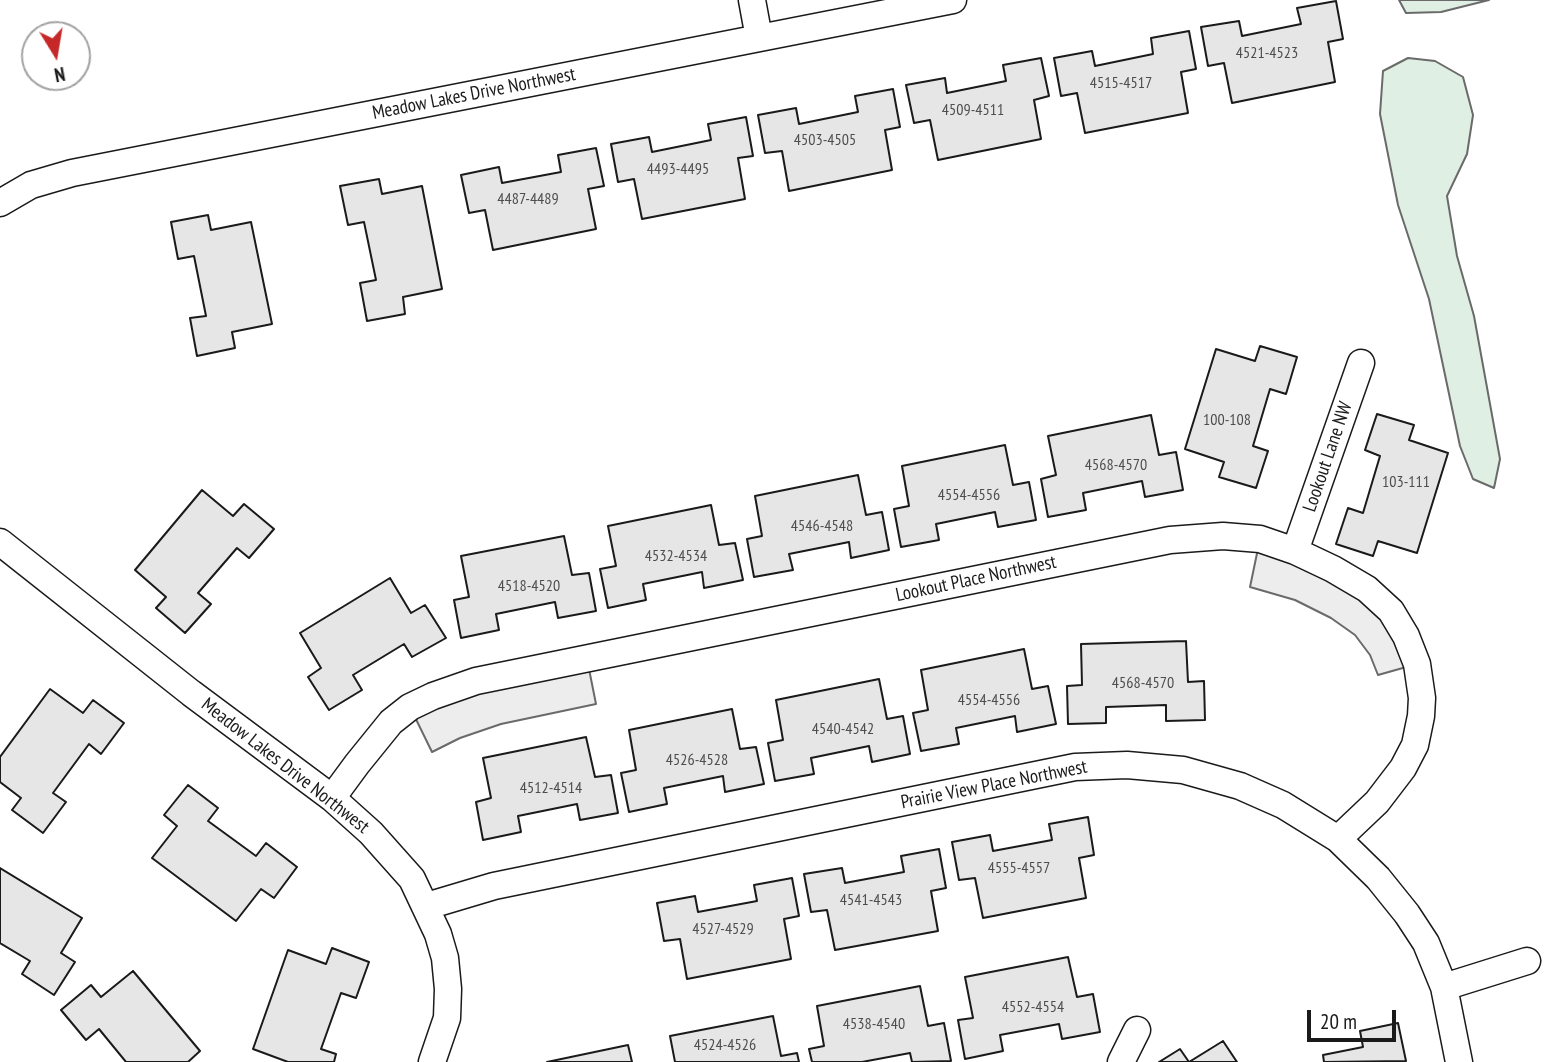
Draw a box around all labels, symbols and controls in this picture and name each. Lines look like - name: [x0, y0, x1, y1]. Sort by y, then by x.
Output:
- north arrow: [21, 21, 91, 91]
- house number: 4521-4523: [1236, 43, 1298, 63]
- text: N: [52, 62, 67, 87]
- street label: Meadow Lakes Drive Northwest: [370, 63, 578, 125]
- house number: 4515-4517: [1090, 73, 1152, 93]
- house number: 4509-4511: [942, 100, 1004, 120]
- house number: 4503-4505: [794, 130, 856, 150]
- house number: 4493-4495: [647, 159, 709, 179]
- house number: 4487-4489: [497, 189, 559, 209]
- street label: Lookout Lane NW: [1299, 399, 1357, 515]
- house number: 100-108: [1203, 410, 1251, 430]
- house number: 4568-4570: [1085, 455, 1147, 475]
- house number: 103-111: [1382, 472, 1430, 492]
- house number: 4554-4556: [938, 485, 1000, 505]
- house number: 4546-4548: [791, 516, 853, 536]
- house number: 4532-4534: [645, 546, 707, 566]
- street label: Lookout Place Northwest: [894, 551, 1058, 607]
- house number: 4518-4520: [498, 576, 560, 596]
- house number: 4568-4570: [1112, 673, 1174, 693]
- house number: 4554-4556: [958, 690, 1020, 710]
- street label: Meadow Lakes Drive Northwest: [197, 693, 373, 839]
- house number: 4540-4542: [812, 719, 874, 739]
- house number: 4526-4528: [666, 750, 728, 770]
- street label: Prairie View Place Northwest: [899, 756, 1089, 814]
- house number: 4512-4514: [520, 778, 582, 798]
- house number: 4555-4557: [988, 858, 1050, 878]
- house number: 4541-4543: [840, 890, 902, 910]
- house number: 4527-4529: [692, 919, 754, 939]
- scale bar: [1311, 996, 1400, 1040]
- house number: 4552-4554: [1002, 997, 1064, 1017]
- text: 20 m: [1320, 1008, 1357, 1035]
- house number: 4538-4540: [843, 1014, 905, 1034]
- house number: 4524-4526: [694, 1035, 756, 1055]

